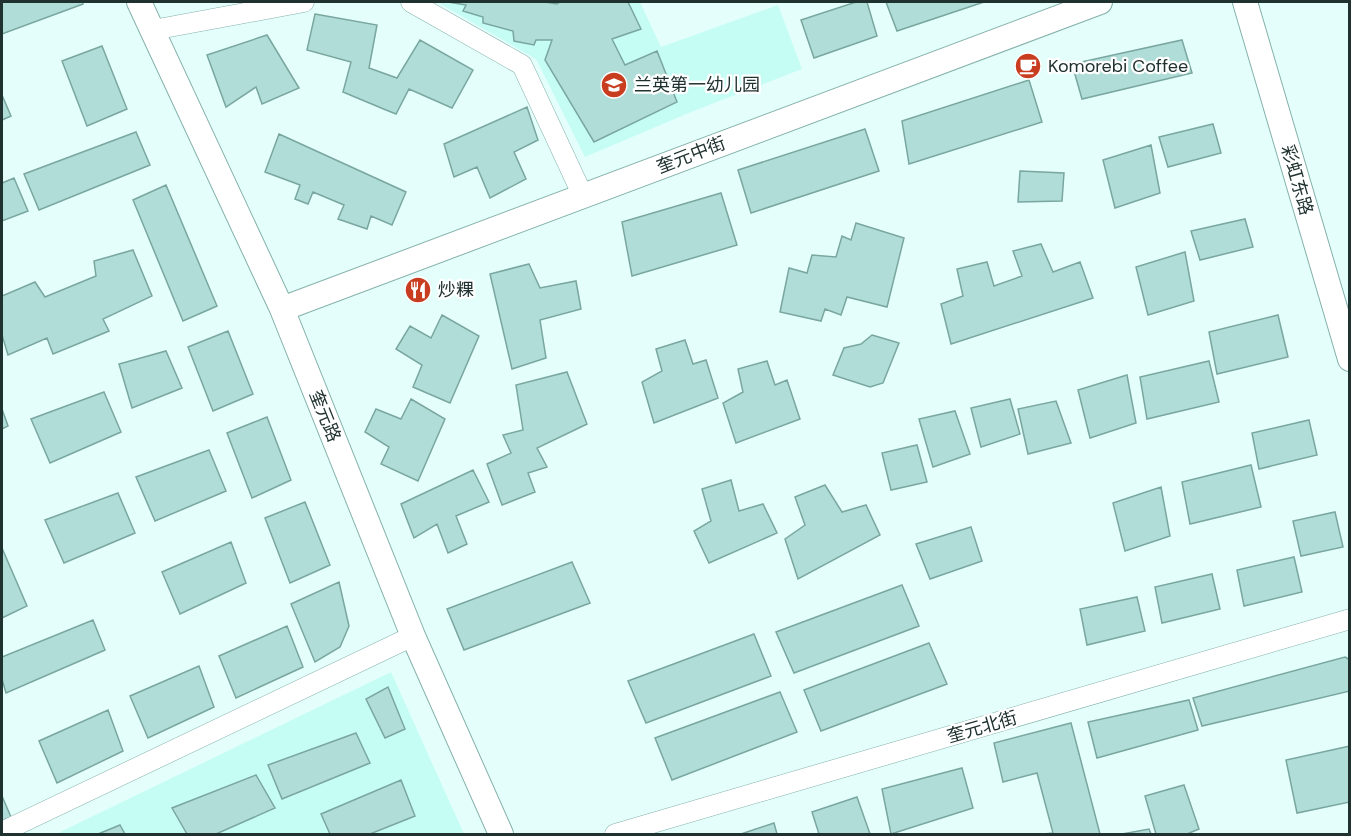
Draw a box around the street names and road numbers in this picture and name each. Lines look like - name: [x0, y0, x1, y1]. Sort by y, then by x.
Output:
- street label: 奎元中街: [653, 131, 729, 179]
- street label: 彩虹东路: [1276, 142, 1318, 218]
- street label: 奎元路: [304, 386, 346, 446]
- street label: 奎元北街: [944, 706, 1020, 748]

